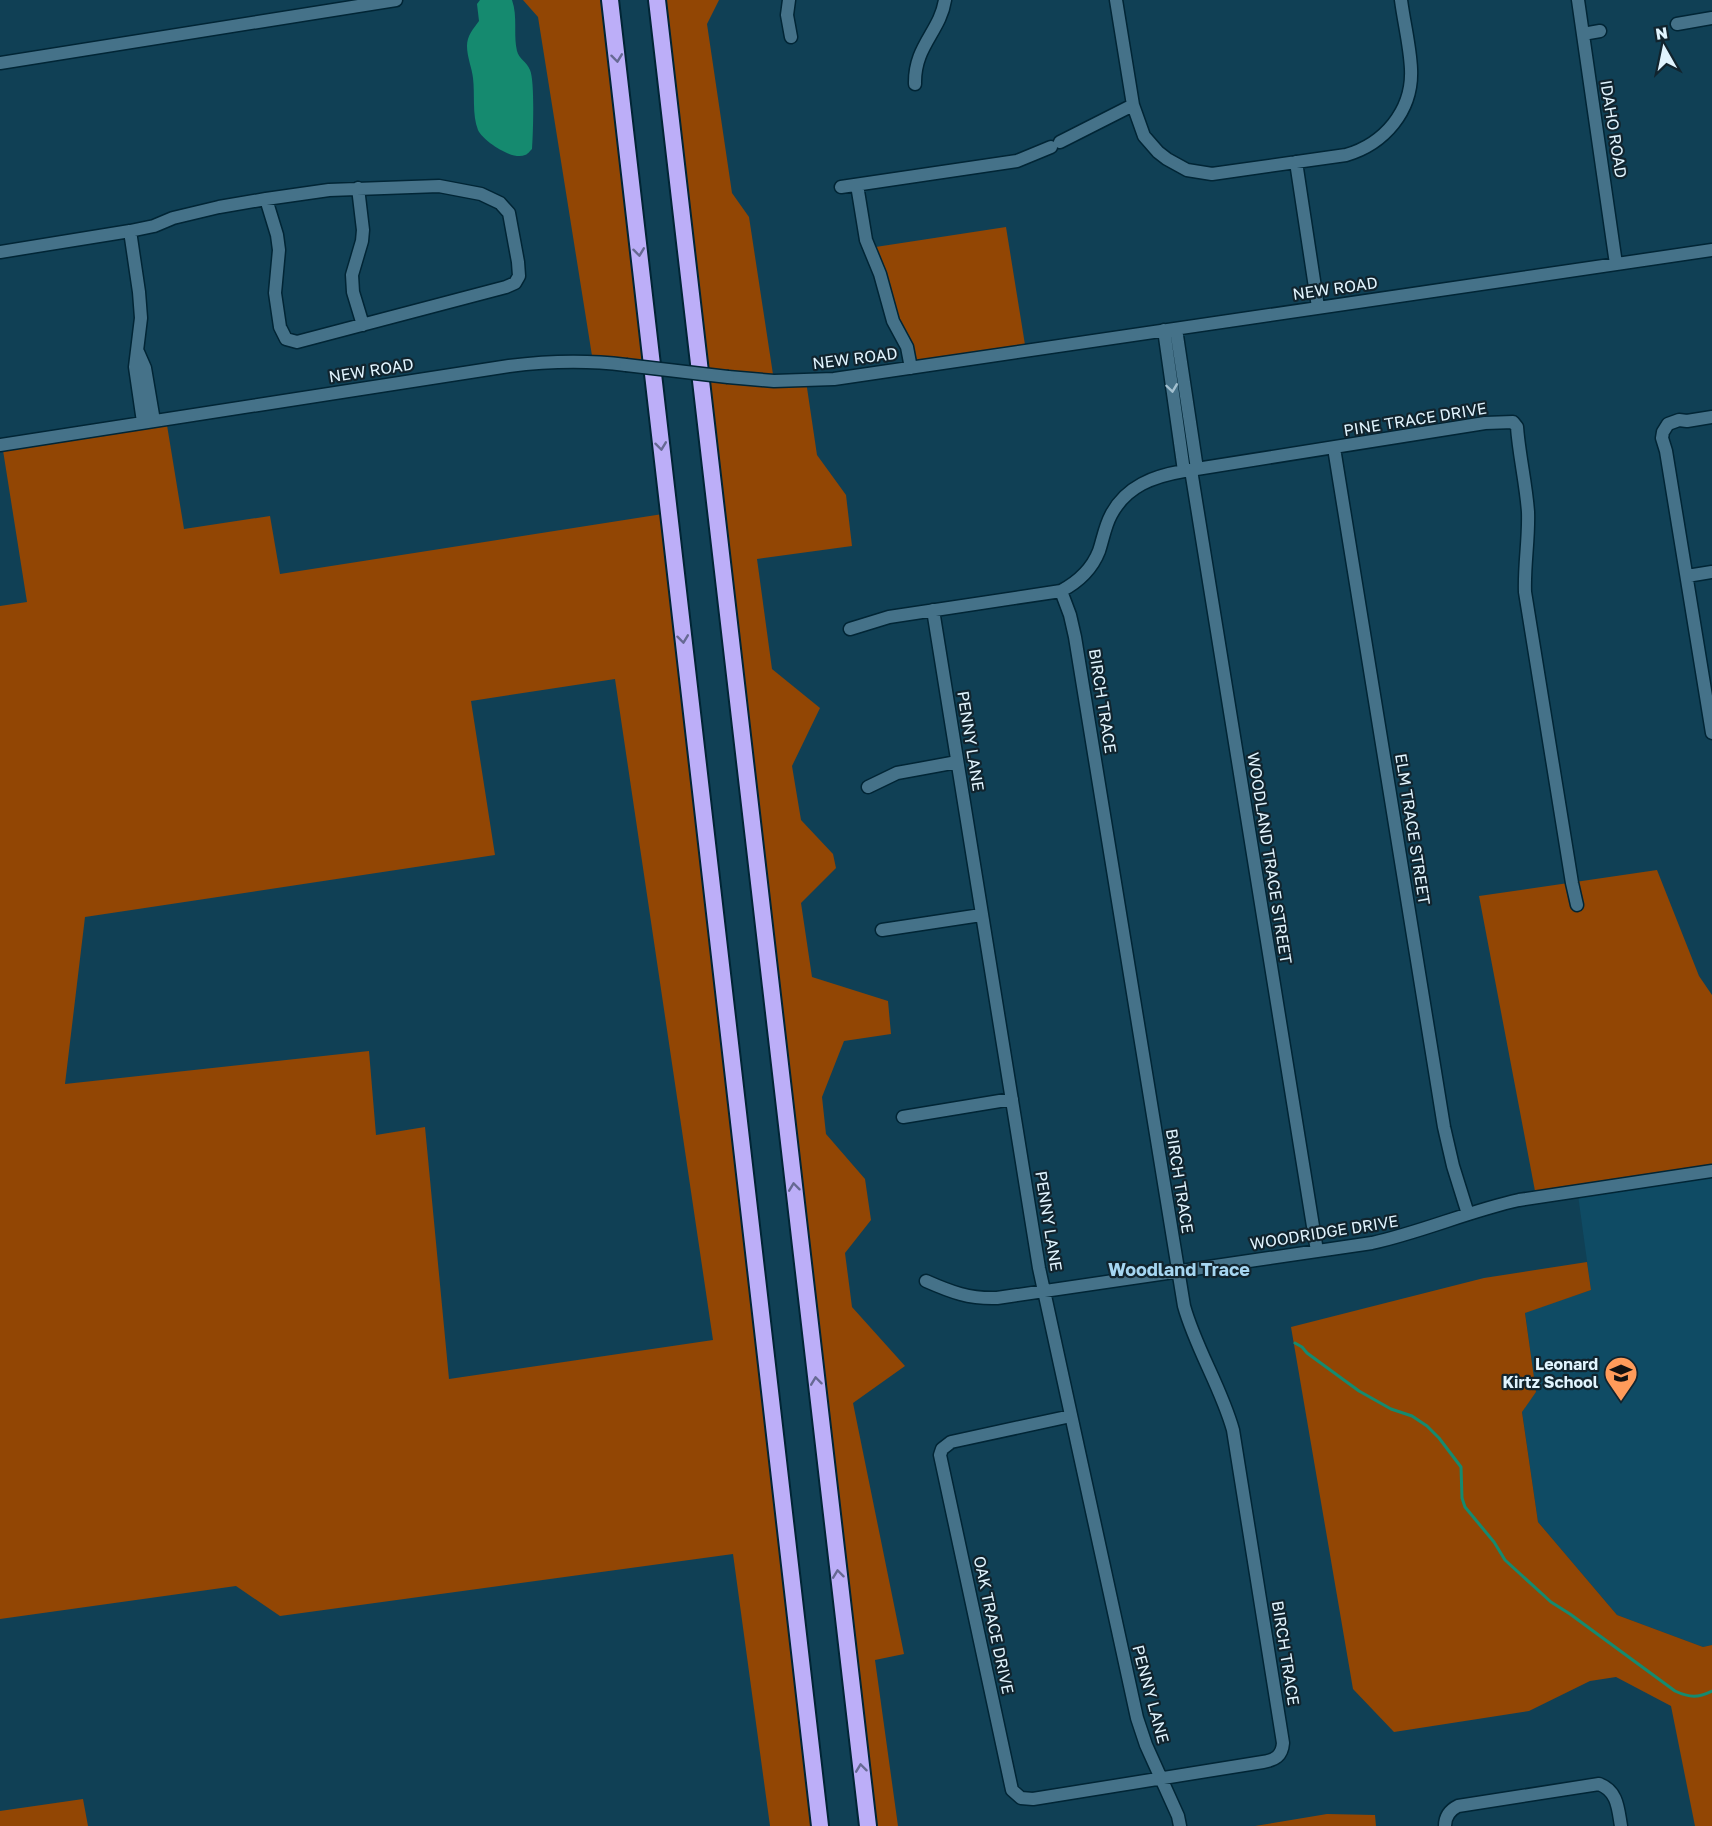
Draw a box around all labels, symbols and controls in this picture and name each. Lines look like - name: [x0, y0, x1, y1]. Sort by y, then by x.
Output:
- north arrow: [1634, 18, 1694, 78]
- text: N: [1654, 22, 1669, 44]
- one-way arrow: [610, 54, 623, 63]
- street label: IDAHO ROAD: [1596, 79, 1632, 179]
- one-way arrow: [632, 247, 645, 256]
- street label: NEW ROAD: [1291, 272, 1379, 304]
- street label: NEW ROAD: [811, 343, 899, 373]
- street label: NEW ROAD: [327, 353, 415, 387]
- one-way arrow: [1166, 383, 1178, 393]
- street label: PINE TRACE DRIVE: [1342, 398, 1488, 440]
- one-way arrow: [655, 441, 667, 450]
- one-way arrow: [677, 635, 689, 644]
- street label: BIRCH TRACE: [1085, 647, 1121, 755]
- street label: PENNY LANE: [953, 690, 989, 792]
- street label: WOODLAND TRACE STREET: [1243, 751, 1297, 965]
- street label: ELM TRACE STREET: [1391, 752, 1435, 906]
- street label: BIRCH TRACE: [1162, 1127, 1198, 1235]
- street label: PENNY LANE: [1031, 1170, 1067, 1272]
- one-way arrow: [788, 1182, 800, 1191]
- street label: WOODRIDGE DRIVE: [1248, 1210, 1400, 1254]
- district label: Woodland Trace: [1108, 1258, 1250, 1280]
- place label: Leonard Kirtz School: [1502, 1354, 1599, 1392]
- school or university icon: Leonard Kirtz School: [1603, 1355, 1639, 1402]
- one-way arrow: [810, 1376, 823, 1385]
- street label: OAK TRACE DRIVE: [970, 1554, 1018, 1696]
- one-way arrow: [832, 1570, 845, 1579]
- street label: BIRCH TRACE: [1268, 1599, 1304, 1707]
- street label: PENNY LANE: [1128, 1643, 1174, 1745]
- one-way arrow: [855, 1763, 867, 1773]

